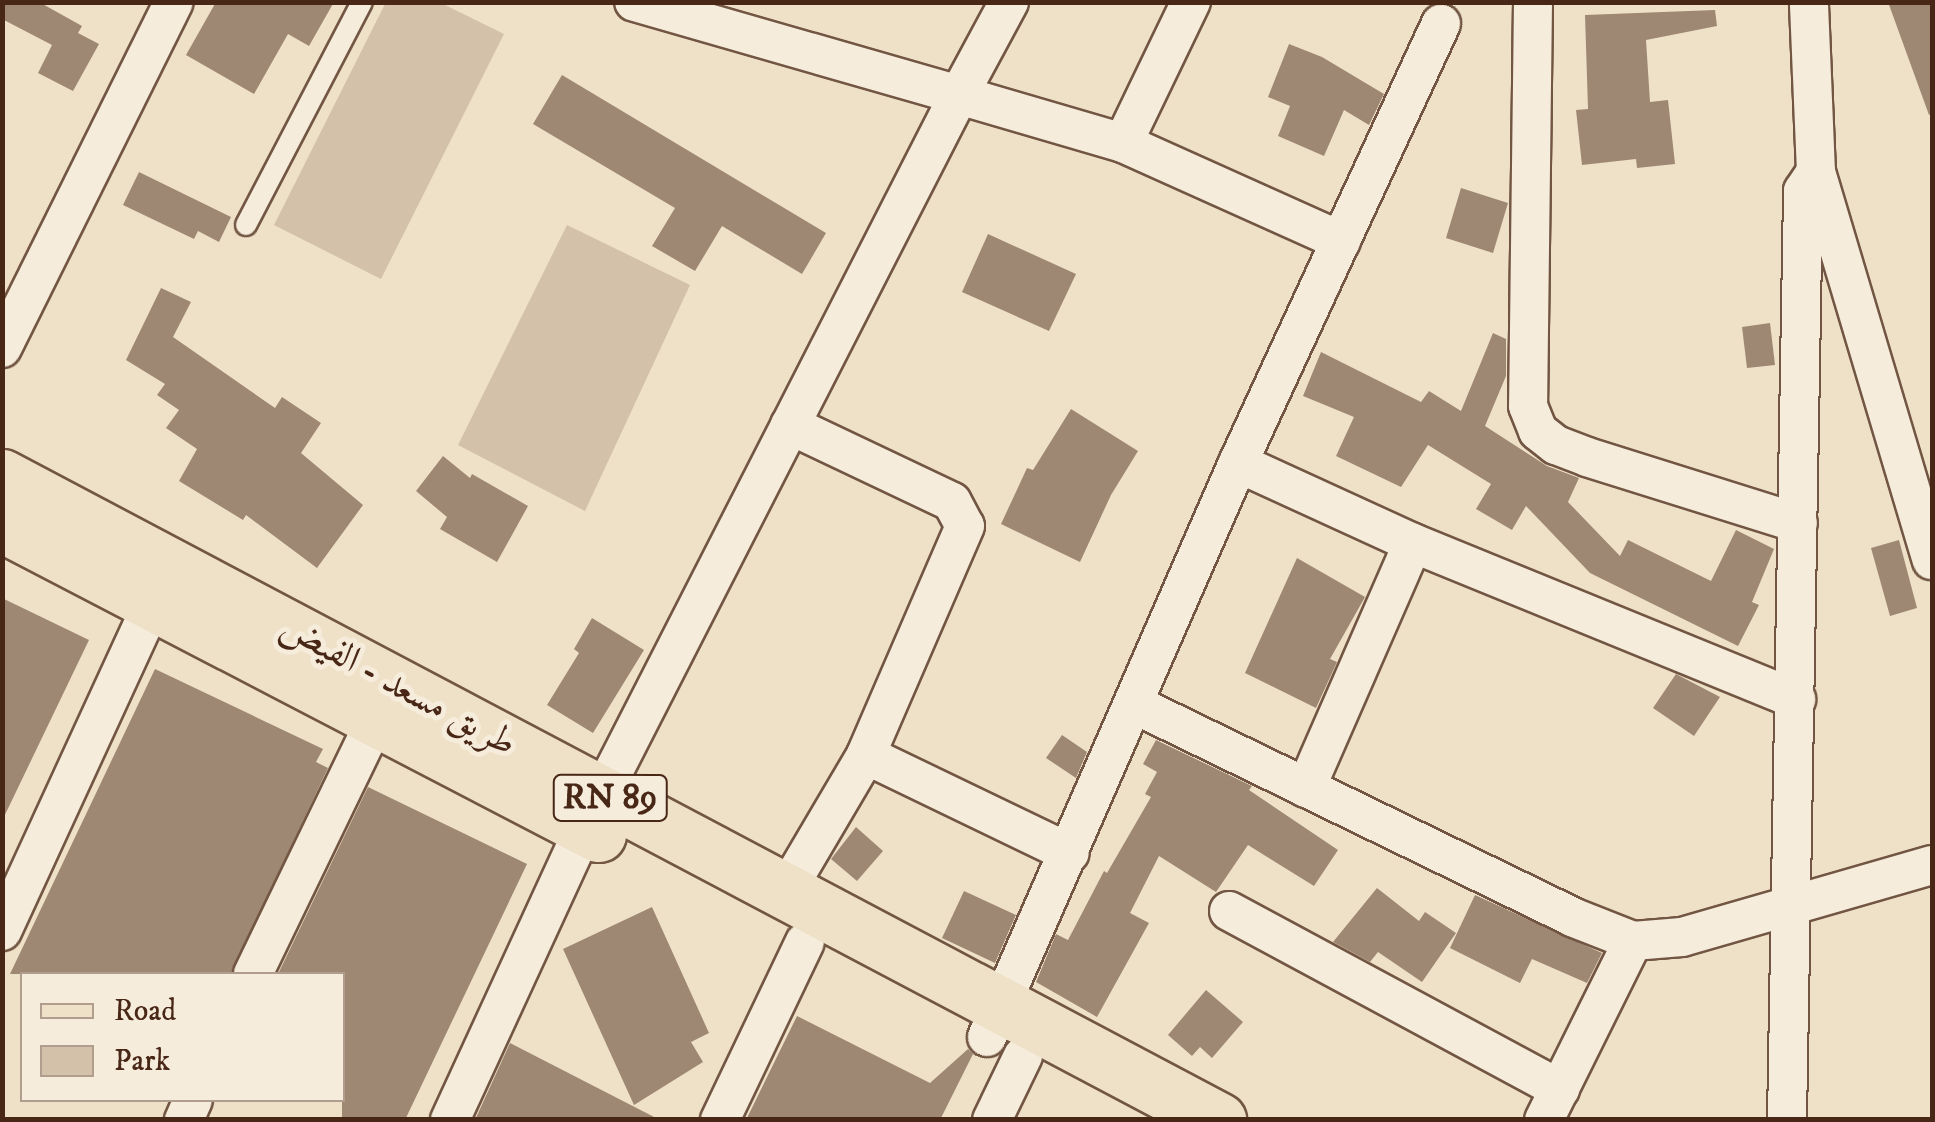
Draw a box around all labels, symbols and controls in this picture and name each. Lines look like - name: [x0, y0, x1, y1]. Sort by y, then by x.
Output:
- street label: طريق مسعد - الفيض: [272, 605, 524, 767]
- road number: RN 89: [552, 768, 668, 828]
- legend: [20, 972, 345, 1102]
- text: Road: [114, 993, 176, 1030]
- text: Park: [114, 1043, 170, 1080]

